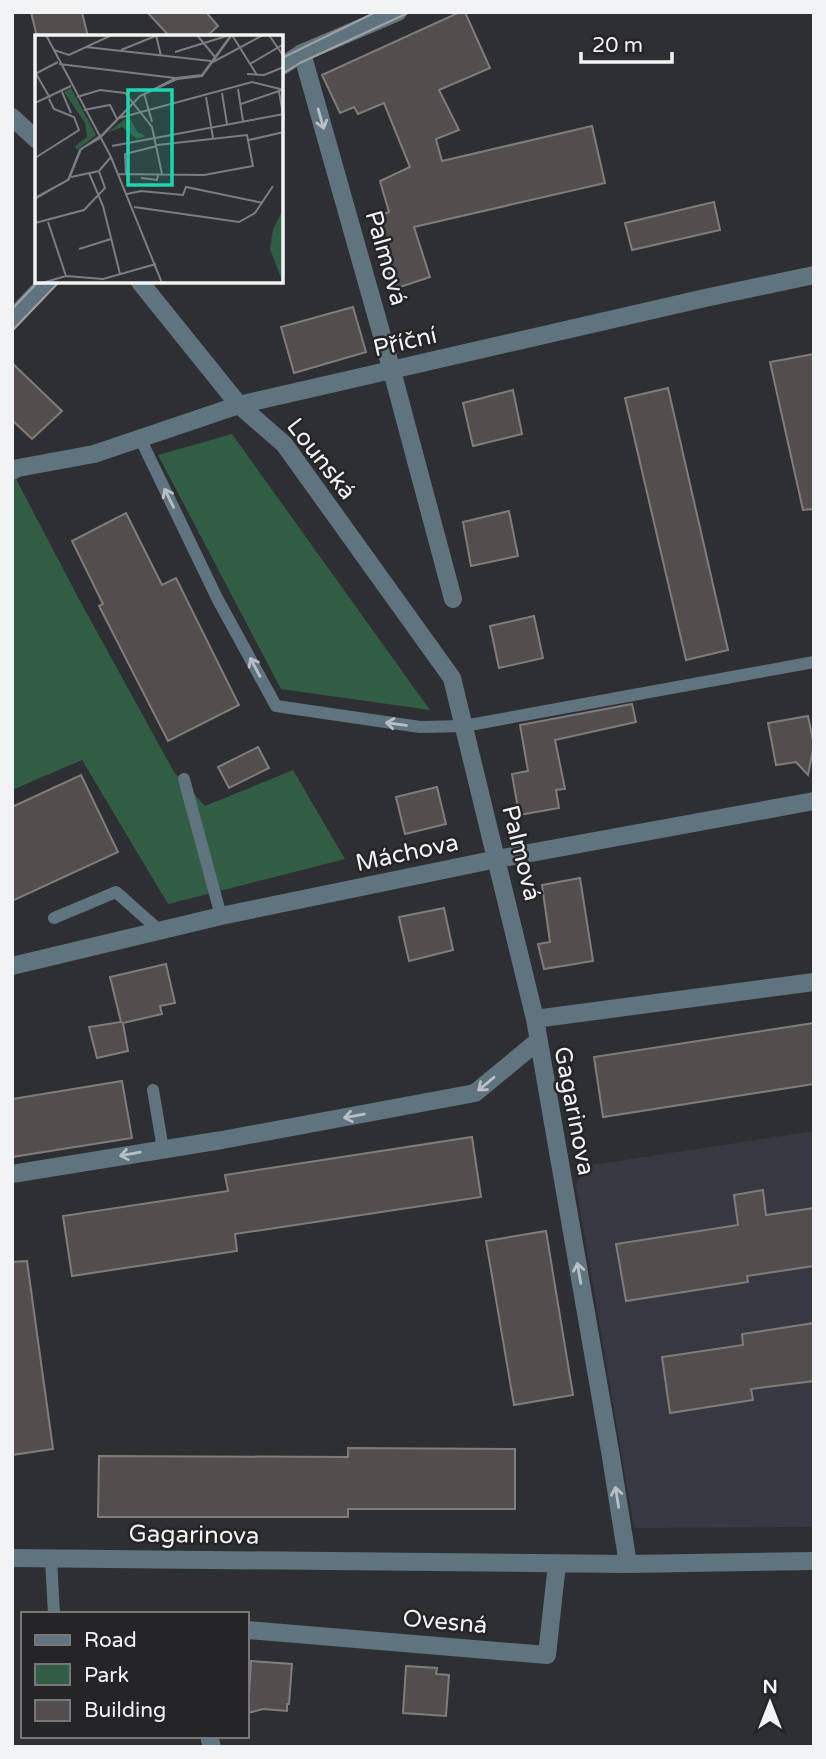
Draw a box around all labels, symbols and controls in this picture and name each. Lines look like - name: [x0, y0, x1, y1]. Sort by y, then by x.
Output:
- scale bar: [581, 21, 672, 65]
- text: 20 m: [592, 33, 643, 58]
- inset map: [35, 35, 284, 284]
- one-way arrow: [315, 107, 328, 129]
- street label: Palmová: [359, 207, 413, 309]
- street label: Příční: [370, 321, 440, 363]
- street label: Lounská: [280, 412, 362, 506]
- one-way arrow: [162, 488, 175, 509]
- one-way arrow: [248, 658, 262, 678]
- one-way arrow: [385, 717, 408, 730]
- street label: Palmová: [495, 802, 547, 904]
- street label: Máchova: [353, 828, 461, 878]
- street label: Gagarinova: [547, 1044, 601, 1178]
- one-way arrow: [477, 1076, 495, 1092]
- one-way arrow: [343, 1109, 366, 1123]
- one-way arrow: [119, 1148, 142, 1161]
- one-way arrow: [572, 1262, 585, 1285]
- one-way arrow: [611, 1486, 624, 1509]
- street label: Gagarinova: [128, 1519, 260, 1551]
- street label: Ovesná: [401, 1604, 489, 1640]
- legend: [21, 1612, 248, 1738]
- text: Road: [84, 1628, 137, 1653]
- text: Park: [84, 1663, 129, 1688]
- north arrow: [735, 1668, 805, 1738]
- text: N: [762, 1676, 778, 1698]
- text: Building: [84, 1698, 166, 1723]

